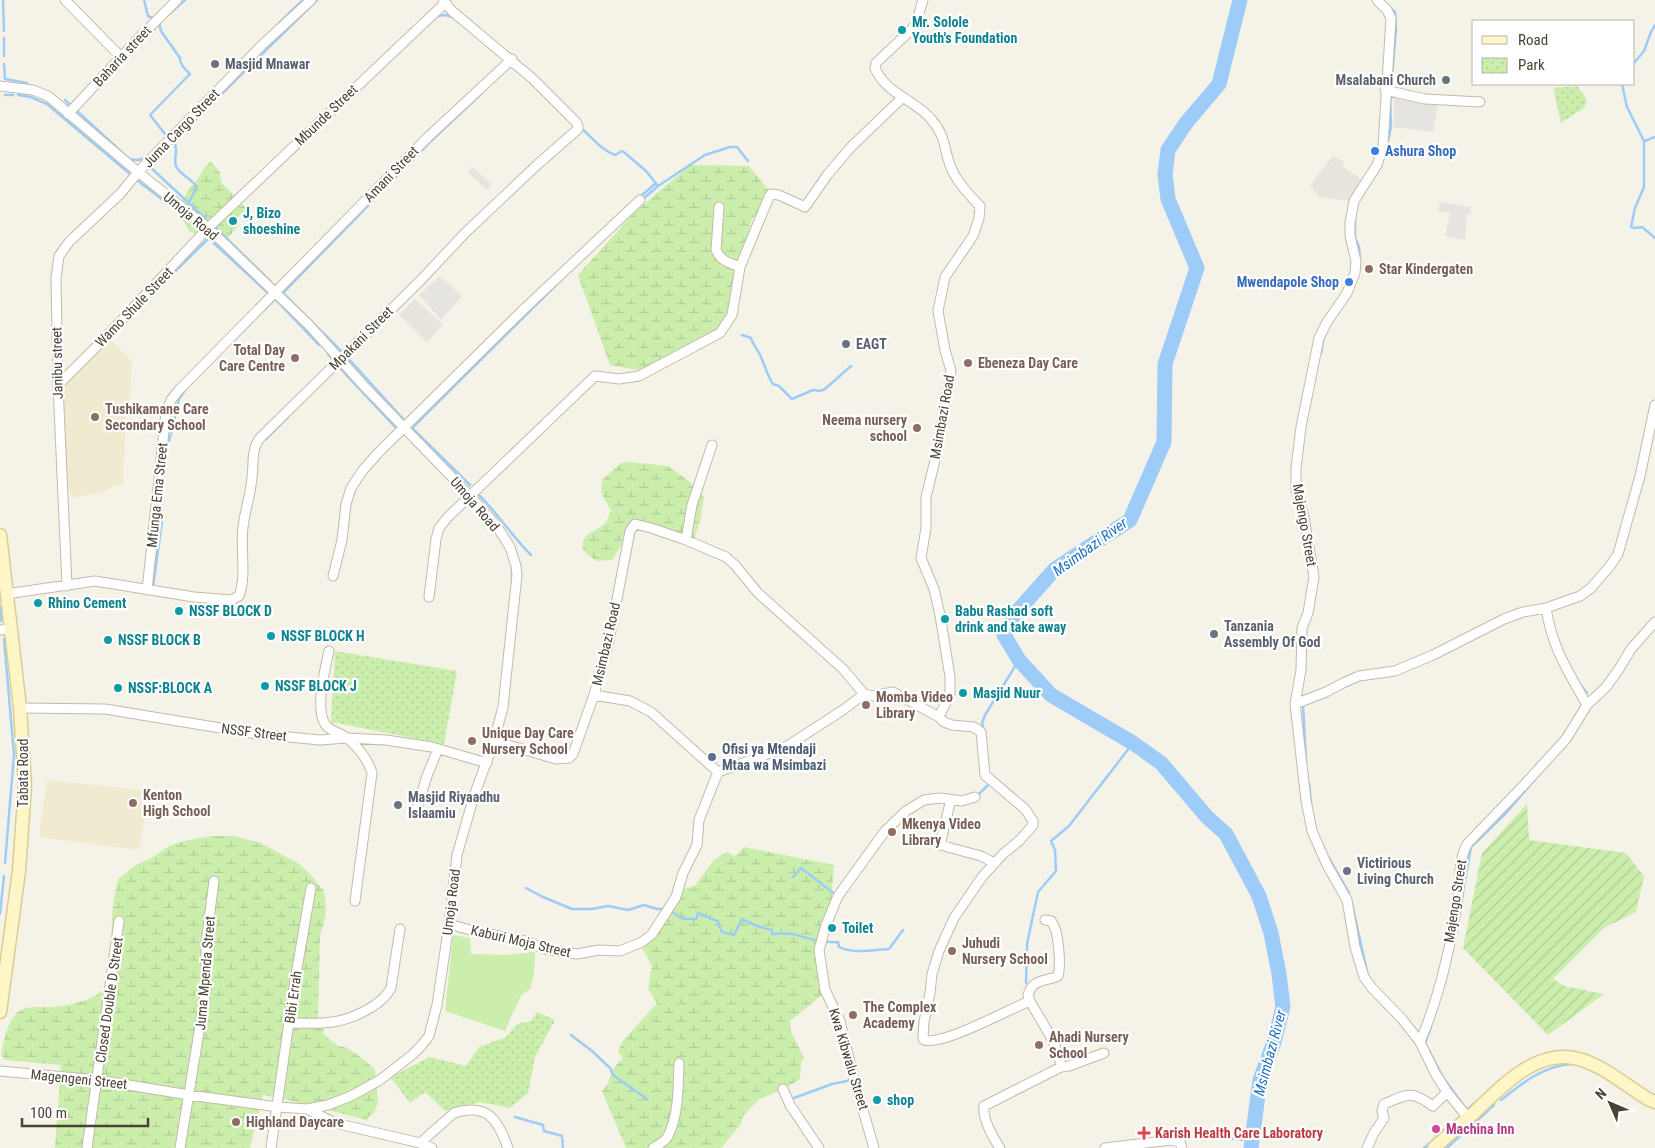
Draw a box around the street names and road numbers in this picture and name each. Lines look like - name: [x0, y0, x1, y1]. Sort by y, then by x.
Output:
- street label: Baharia street: [90, 22, 154, 90]
- street label: Mbunde Street: [291, 81, 361, 149]
- street label: Juma Cargo Street: [140, 85, 222, 171]
- street label: Amani Street: [360, 143, 422, 205]
- street label: Umoja Road: [160, 188, 222, 244]
- street label: Wamo Shule Street: [92, 264, 176, 350]
- street label: Mpakani Street: [326, 303, 396, 373]
- street label: Janibu street: [48, 327, 66, 399]
- street label: Msimbazi Road: [927, 374, 957, 460]
- street label: Mfunga Ema Street: [144, 442, 170, 548]
- street label: Umoja Road: [447, 474, 503, 534]
- street label: Majengo Street: [1290, 482, 1320, 568]
- street label: Msimbazi Road: [589, 601, 623, 687]
- street label: NSSF Street: [220, 720, 288, 744]
- street label: Tabata Road: [15, 738, 31, 808]
- street label: Majengo Street: [1441, 858, 1469, 944]
- street label: Umoja Road: [439, 868, 463, 936]
- street label: Juma Mpenda Street: [192, 915, 218, 1031]
- street label: Kaburi Moja Street: [469, 922, 573, 960]
- street label: Closed Double D Street: [92, 936, 126, 1064]
- street label: Bibi Errah: [281, 970, 305, 1024]
- street label: Kwa Kibwalu Street: [826, 1006, 872, 1112]
- street label: Magengeni Street: [30, 1066, 128, 1092]

